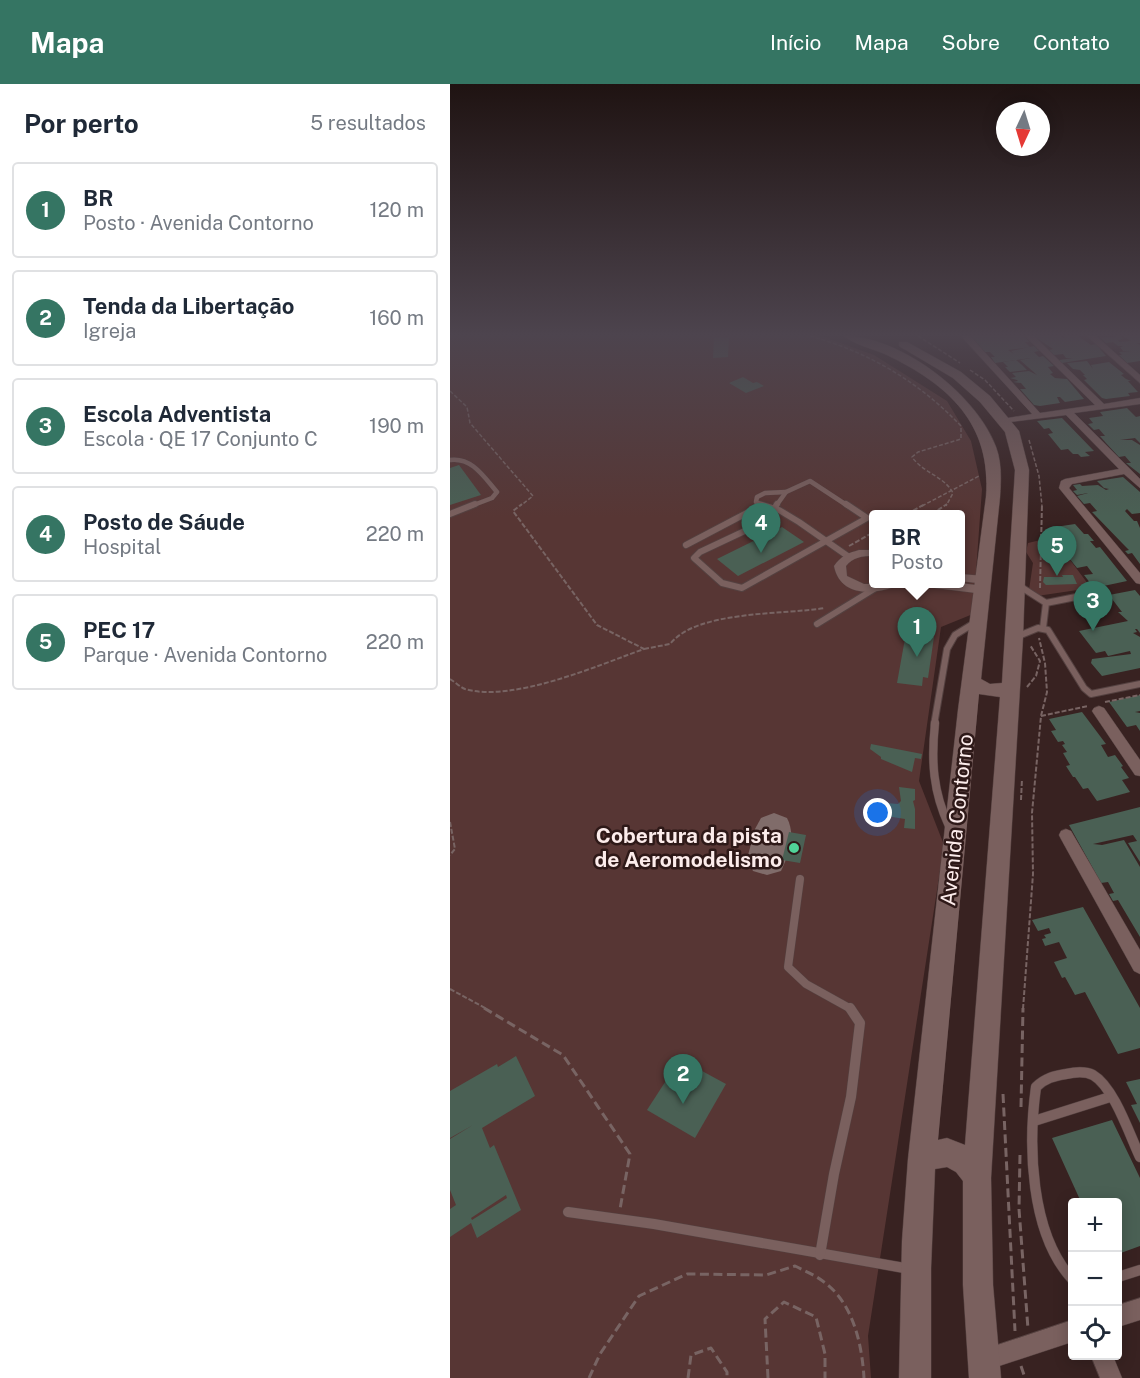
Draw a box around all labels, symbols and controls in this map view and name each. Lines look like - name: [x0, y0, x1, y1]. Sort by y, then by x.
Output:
- text: Mapa: [30, 26, 104, 59]
- text: Início: [770, 30, 821, 55]
- text: Mapa: [854, 30, 909, 55]
- text: Sobre: [942, 30, 1000, 55]
- text: Contato: [1033, 30, 1110, 55]
- north arrow: [996, 102, 1050, 156]
- text: Por perto: [24, 108, 139, 139]
- text: 5 resultados: [310, 111, 426, 135]
- text: BR: [83, 185, 114, 211]
- text: 1: [41, 198, 50, 222]
- text: 120 m: [370, 198, 424, 222]
- text: Posto · Avenida Contorno: [83, 211, 314, 235]
- text: Tenda da Libertação: [83, 293, 294, 319]
- text: 2: [39, 306, 52, 330]
- text: 160 m: [369, 306, 424, 330]
- text: Igreja: [83, 319, 136, 343]
- text: Escola Adventista: [83, 401, 271, 427]
- text: 3: [39, 414, 52, 438]
- text: 190 m: [369, 414, 424, 438]
- text: Escola · QE 17 Conjunto C: [83, 427, 318, 451]
- pin: 4: [742, 504, 780, 553]
- text: Posto de Sáude: [83, 509, 245, 535]
- popup: [869, 510, 965, 588]
- text: 4: [39, 522, 52, 546]
- text: 220 m: [366, 522, 424, 546]
- text: BR: [891, 524, 921, 550]
- pin: 5: [1038, 526, 1076, 576]
- text: Hospital: [83, 535, 161, 559]
- text: Posto: [891, 550, 943, 574]
- pin: 3: [1074, 582, 1112, 631]
- pin: 1: [898, 608, 936, 657]
- text: PEC 17: [83, 617, 155, 643]
- text: 5: [39, 630, 52, 654]
- text: 220 m: [366, 630, 424, 654]
- text: Parque · Avenida Contorno: [83, 643, 327, 667]
- street label: Avenida Contorno: [935, 733, 978, 907]
- your location: [863, 798, 892, 827]
- place label: Cobertura da pista de Aeromodelismo: [595, 823, 782, 872]
- marker: Cobertura da pista de Aeromodelismo: [787, 841, 801, 855]
- pin: 2: [664, 1054, 702, 1104]
- map controls: [1068, 1198, 1122, 1360]
- button: +: [1068, 1198, 1122, 1252]
- button: −: [1068, 1252, 1122, 1306]
- button: locate: [1068, 1306, 1122, 1360]

